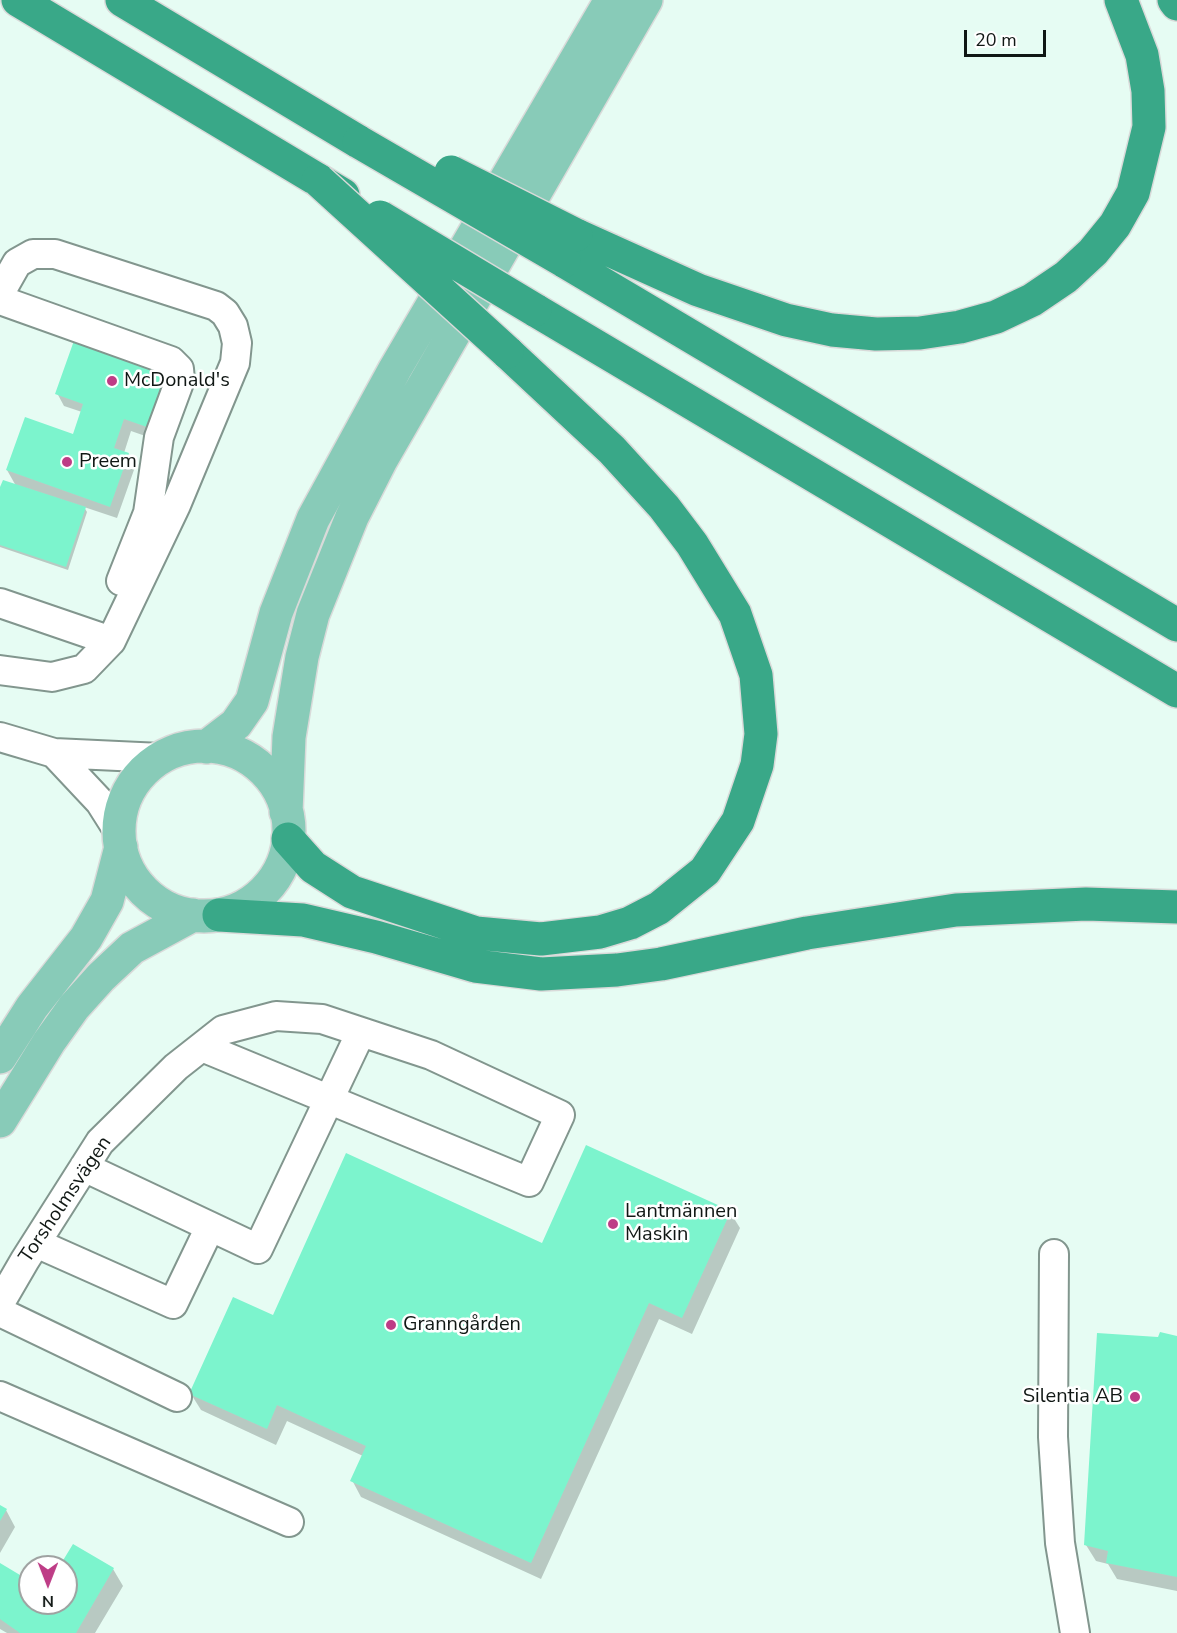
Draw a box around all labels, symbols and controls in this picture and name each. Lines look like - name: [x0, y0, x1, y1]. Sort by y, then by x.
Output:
- scale bar: [967, 18, 1050, 56]
- text: 20 m: [975, 28, 1017, 52]
- place label: McDonald's: [124, 369, 230, 393]
- marker: McDonald's: [105, 374, 119, 388]
- place label: Preem: [79, 450, 137, 474]
- marker: Preem: [60, 455, 74, 469]
- street label: Torsholmsvägen: [15, 1132, 117, 1268]
- place label: Lantmännen Maskin: [625, 1200, 737, 1247]
- marker: Lantmännen Maskin: [606, 1217, 620, 1231]
- place label: Granngården: [403, 1313, 521, 1337]
- marker: Granngården: [384, 1318, 398, 1332]
- place label: Silentia AB: [1023, 1385, 1123, 1409]
- marker: Silentia AB: [1128, 1390, 1142, 1404]
- north arrow: [18, 1555, 78, 1615]
- text: N: [42, 1590, 54, 1612]

